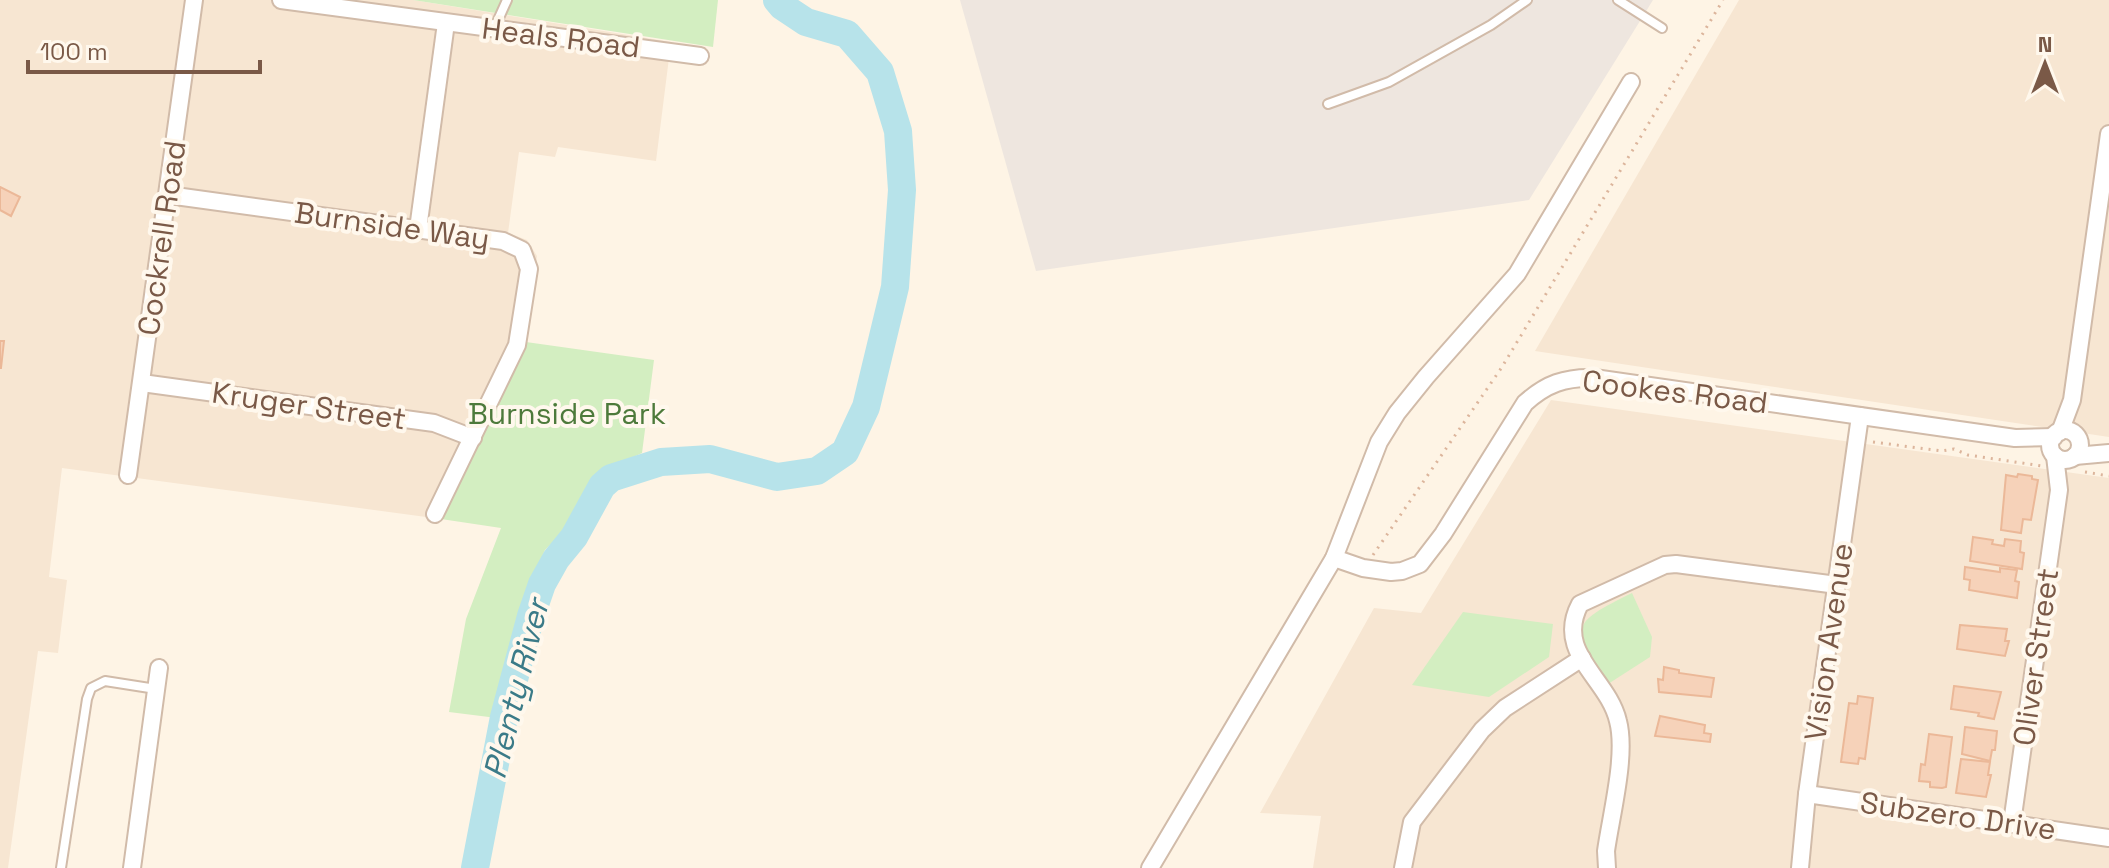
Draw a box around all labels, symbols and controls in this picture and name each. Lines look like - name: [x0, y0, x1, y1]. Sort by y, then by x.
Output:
- street label: Heals Road: [480, 8, 642, 67]
- scale bar: [28, 24, 260, 74]
- north arrow: [2005, 24, 2085, 104]
- text: N: [2038, 30, 2052, 58]
- text: 100 m: [40, 36, 108, 67]
- street label: Cockrell Road: [129, 138, 194, 338]
- street label: Burnside Way: [292, 193, 492, 259]
- street label: Cookes Road: [1580, 361, 1770, 422]
- street label: Kruger Street: [209, 373, 409, 438]
- park label: Burnside Park: [468, 394, 666, 433]
- street label: Vision Avenue: [1795, 541, 1862, 743]
- street label: Oliver Street: [2004, 566, 2067, 748]
- water label: Plenty River: [474, 592, 558, 783]
- street label: Subzero Drive: [1858, 782, 2058, 849]

